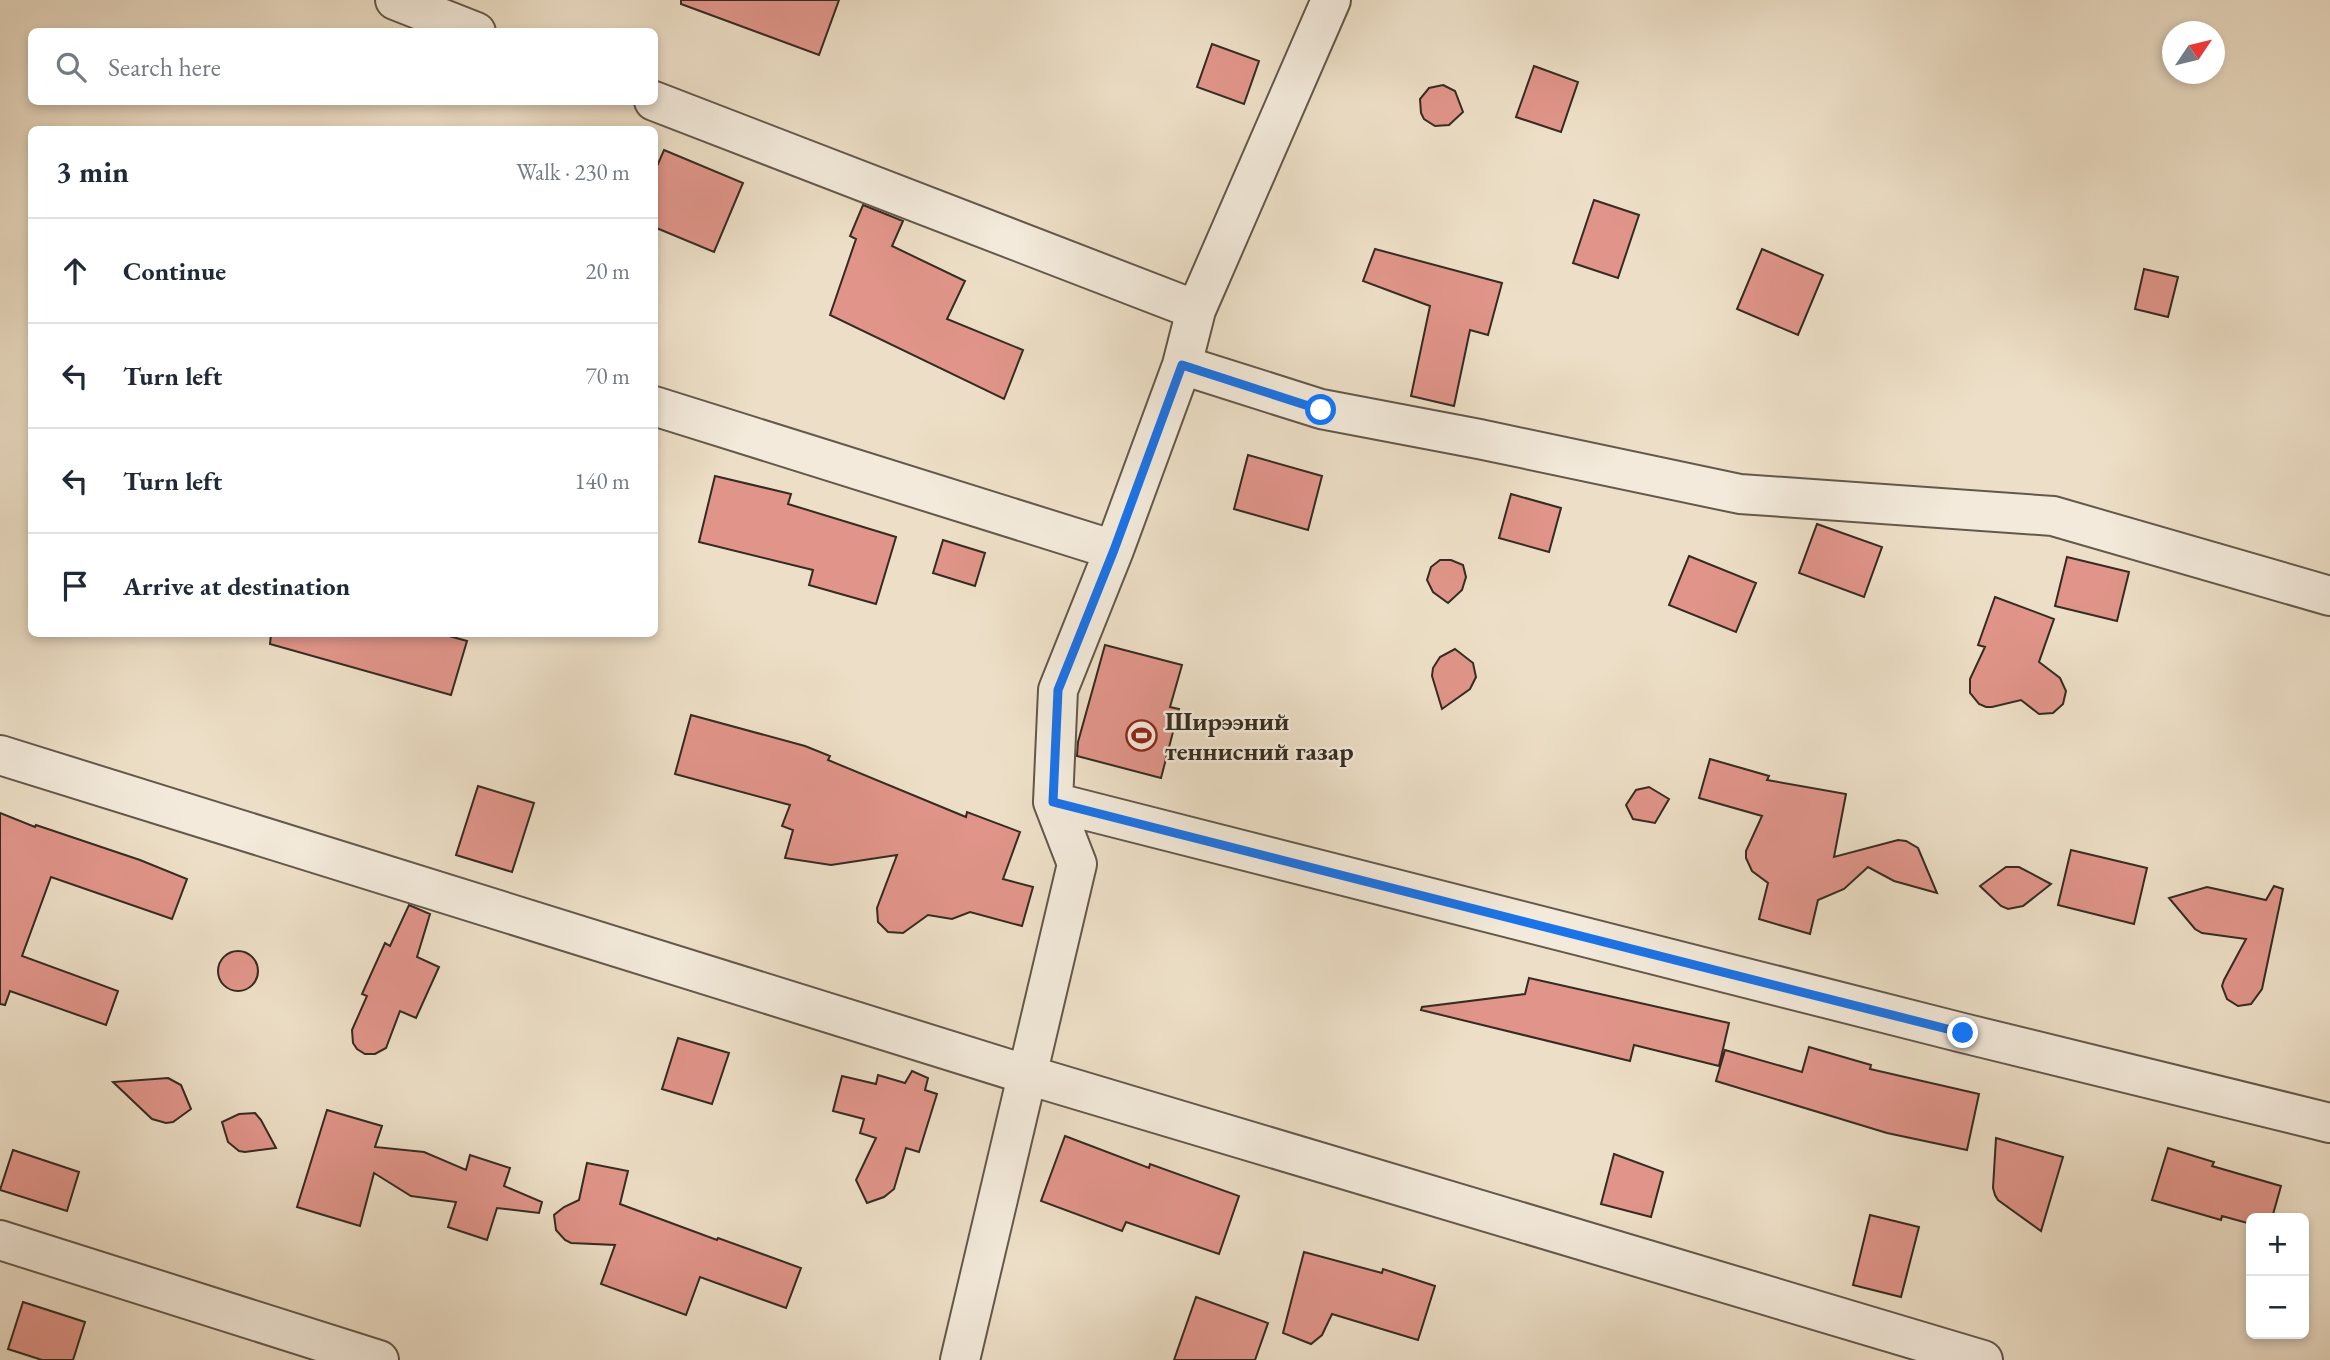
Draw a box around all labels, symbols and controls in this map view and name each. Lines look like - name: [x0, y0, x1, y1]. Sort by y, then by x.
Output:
- north arrow: [2162, 21, 2225, 84]
- search box: [28, 28, 658, 105]
- icon: search: [52, 48, 90, 86]
- text: Search here: [108, 50, 221, 84]
- text: 3 min: [56, 152, 129, 191]
- text: Walk · 230 m: [516, 157, 630, 187]
- icon: ahead: [56, 252, 94, 290]
- text: Continue: [123, 254, 226, 288]
- text: 20 m: [585, 256, 630, 286]
- icon: left: [56, 357, 94, 395]
- text: Turn left: [123, 359, 222, 393]
- text: 70 m: [585, 361, 630, 391]
- route start: [1305, 394, 1336, 425]
- icon: left: [56, 462, 94, 500]
- text: Turn left: [123, 464, 222, 498]
- text: 140 m: [574, 466, 630, 496]
- icon: arrive: [56, 567, 94, 605]
- text: Arrive at destination: [123, 569, 350, 603]
- place label: Ширээний теннисний газар: [1165, 704, 1354, 768]
- sports icon: Ширээний теннисний газар: [1125, 719, 1159, 753]
- route end: [1947, 1017, 1978, 1048]
- map controls: [2246, 1213, 2309, 1339]
- button: +: [2246, 1213, 2309, 1276]
- button: −: [2246, 1276, 2309, 1339]

